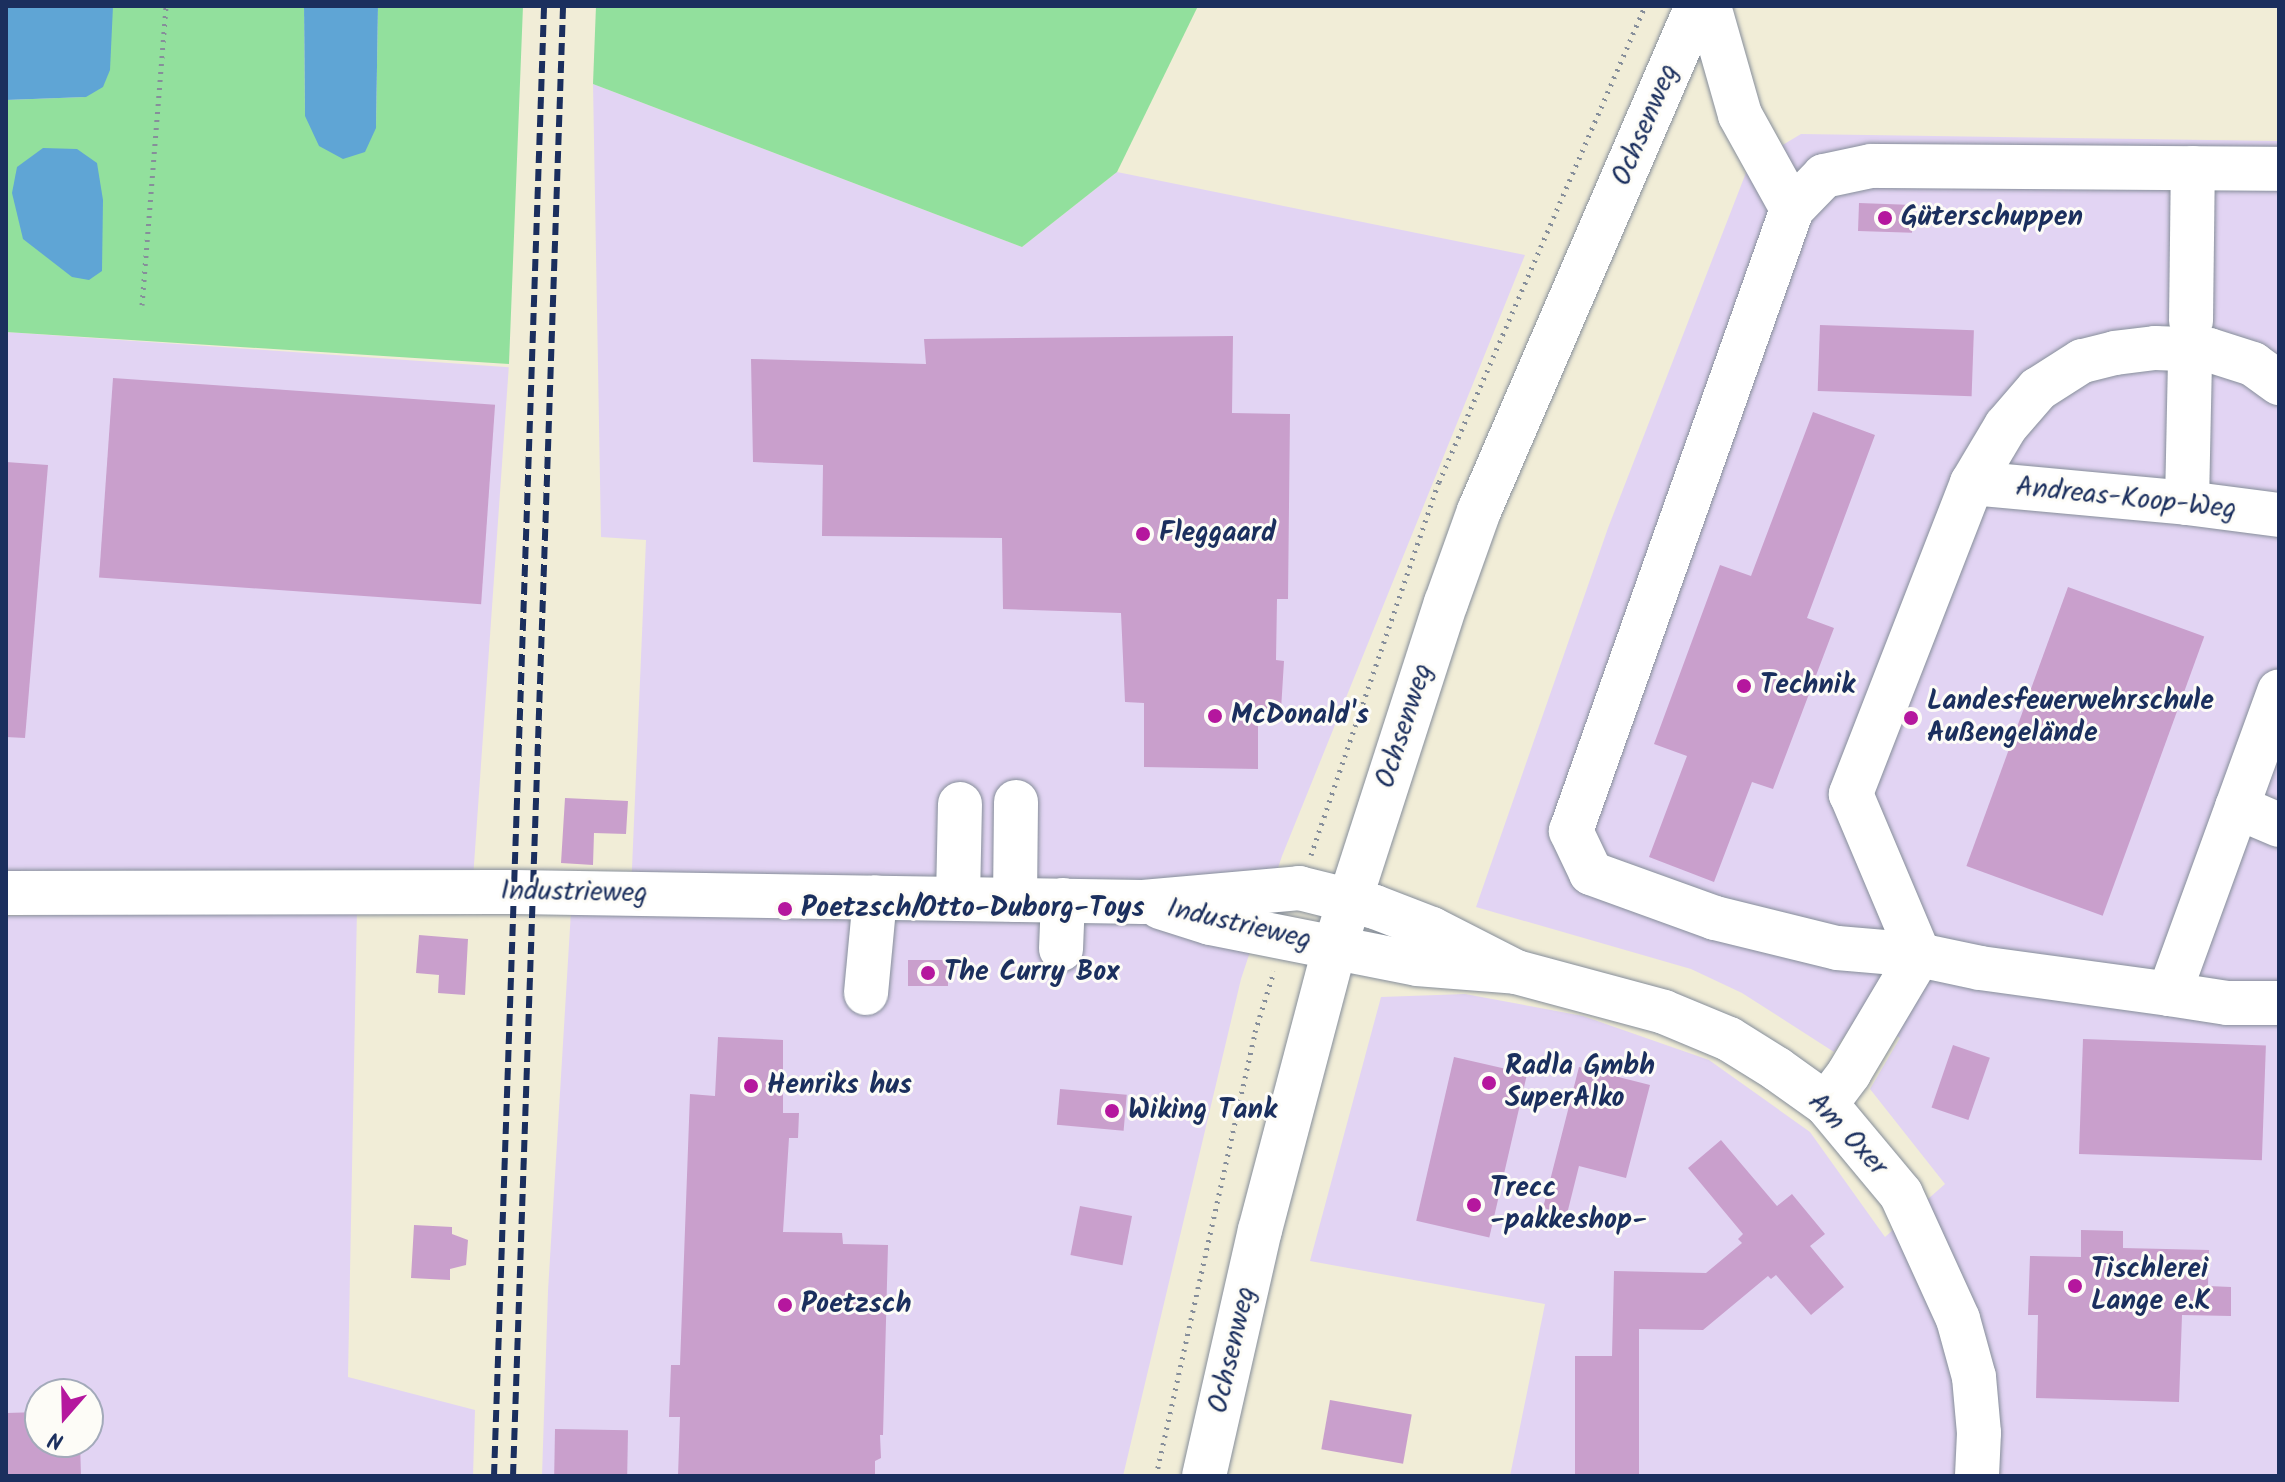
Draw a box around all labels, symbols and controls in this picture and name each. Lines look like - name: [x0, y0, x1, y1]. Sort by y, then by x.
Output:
- street label: Ochsenweg: [1605, 59, 1687, 191]
- place label: Güterschuppen: [1901, 201, 2083, 235]
- marker: Güterschuppen: [1876, 209, 1894, 227]
- street label: Andreas-Koop-Weg: [2014, 471, 2238, 527]
- place label: Fleggaard: [1159, 517, 1276, 551]
- marker: Fleggaard: [1134, 525, 1152, 543]
- street label: Ochsenweg: [1369, 660, 1441, 792]
- place label: Technik: [1760, 669, 1855, 703]
- marker: Technik: [1735, 677, 1753, 695]
- place label: Landesfeuerwehrschule Außengelände: [1927, 685, 2214, 751]
- place label: McDonald's: [1231, 699, 1369, 733]
- marker: McDonald's: [1206, 707, 1224, 725]
- marker: Landesfeuerwehrschule Außengelände: [1902, 709, 1920, 727]
- street label: Industrieweg: [500, 875, 648, 911]
- place label: Poetzsch/Otto-Duborg-Toys: [801, 892, 1145, 926]
- street label: Industrieweg: [1164, 892, 1314, 958]
- marker: Poetzsch/Otto-Duborg-Toys: [776, 900, 794, 918]
- place label: The Curry Box: [944, 956, 1119, 990]
- marker: The Curry Box: [919, 964, 937, 982]
- place label: Radla Gmbh SuperAlko: [1505, 1050, 1655, 1116]
- place label: Henriks hus: [767, 1069, 912, 1103]
- marker: Radla Gmbh SuperAlko: [1480, 1074, 1498, 1092]
- marker: Henriks hus: [742, 1077, 760, 1095]
- street label: Am Oxer: [1800, 1086, 1894, 1184]
- place label: Wiking Tank: [1128, 1094, 1277, 1128]
- marker: Wiking Tank: [1103, 1102, 1121, 1120]
- place label: Trecc -pakkeshop-: [1490, 1172, 1647, 1238]
- marker: Trecc -pakkeshop-: [1465, 1196, 1483, 1214]
- place label: Tischlerei Lange e.K: [2091, 1253, 2211, 1319]
- marker: Tischlerei Lange e.K: [2066, 1277, 2084, 1295]
- street label: Ochsenweg: [1202, 1283, 1264, 1417]
- place label: Poetzsch: [801, 1288, 911, 1322]
- marker: Poetzsch: [776, 1296, 794, 1314]
- north arrow: [24, 1378, 104, 1458]
- text: N: [44, 1420, 69, 1458]

